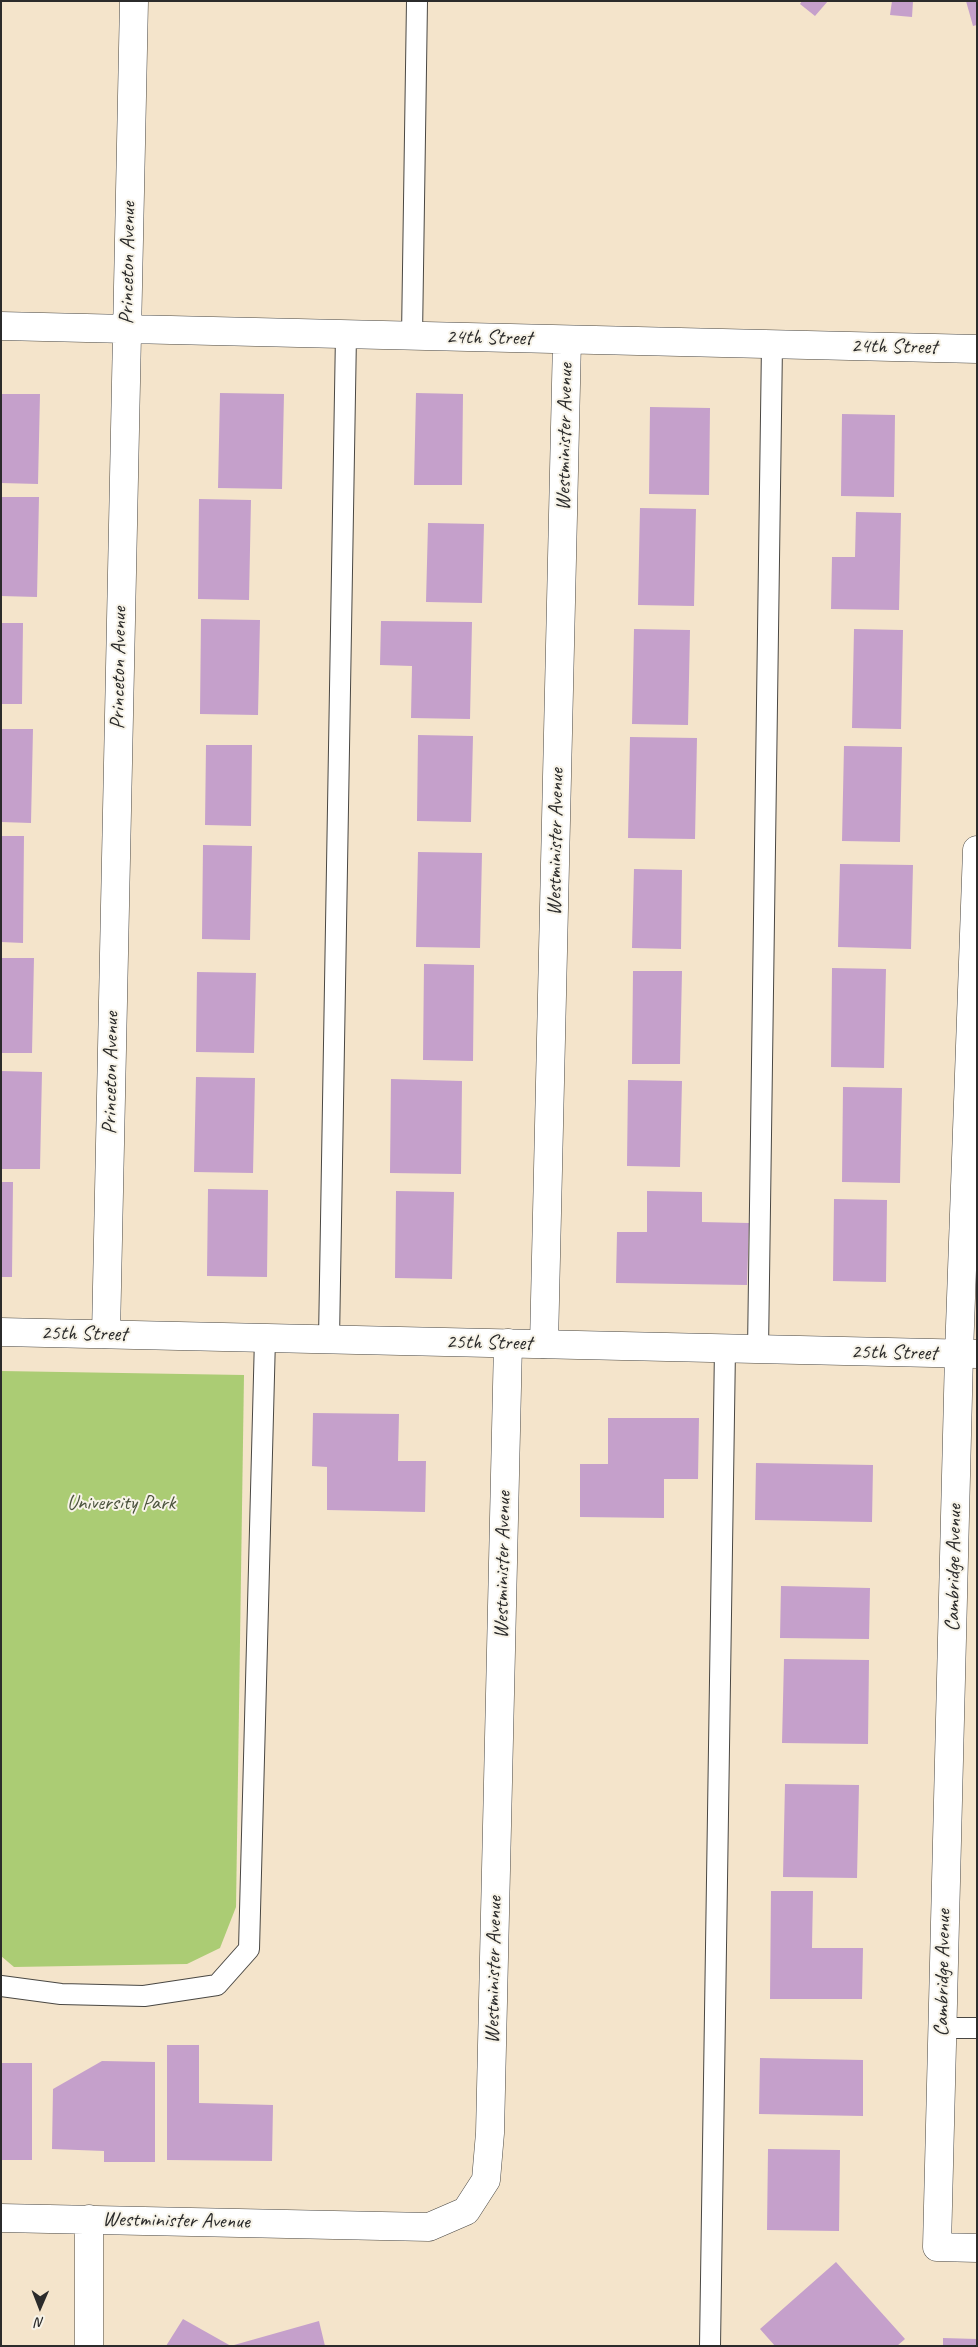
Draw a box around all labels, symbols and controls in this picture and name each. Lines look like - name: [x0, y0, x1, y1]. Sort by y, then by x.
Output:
- street label: Princeton Avenue: [114, 201, 142, 325]
- street label: 24th Street: [446, 325, 532, 351]
- street label: 24th Street: [851, 334, 937, 360]
- street label: Westminister Avenue: [551, 363, 579, 511]
- street label: Princeton Avenue: [105, 606, 133, 730]
- street label: Westminister Avenue: [542, 768, 570, 916]
- street label: Princeton Avenue: [97, 1011, 125, 1135]
- street label: 25th Street: [41, 1321, 127, 1347]
- street label: 25th Street: [446, 1330, 532, 1356]
- street label: 25th Street: [851, 1340, 937, 1366]
- park label: University Park: [67, 1490, 175, 1516]
- street label: Westminister Avenue: [489, 1491, 517, 1639]
- street label: Cambridge Avenue: [940, 1504, 968, 1632]
- street label: Westminister Avenue: [480, 1896, 508, 2044]
- street label: Cambridge Avenue: [929, 1909, 957, 2037]
- street label: Westminister Avenue: [102, 2207, 250, 2235]
- north arrow: [15, 2282, 65, 2332]
- text: N: [35, 2314, 44, 2331]

